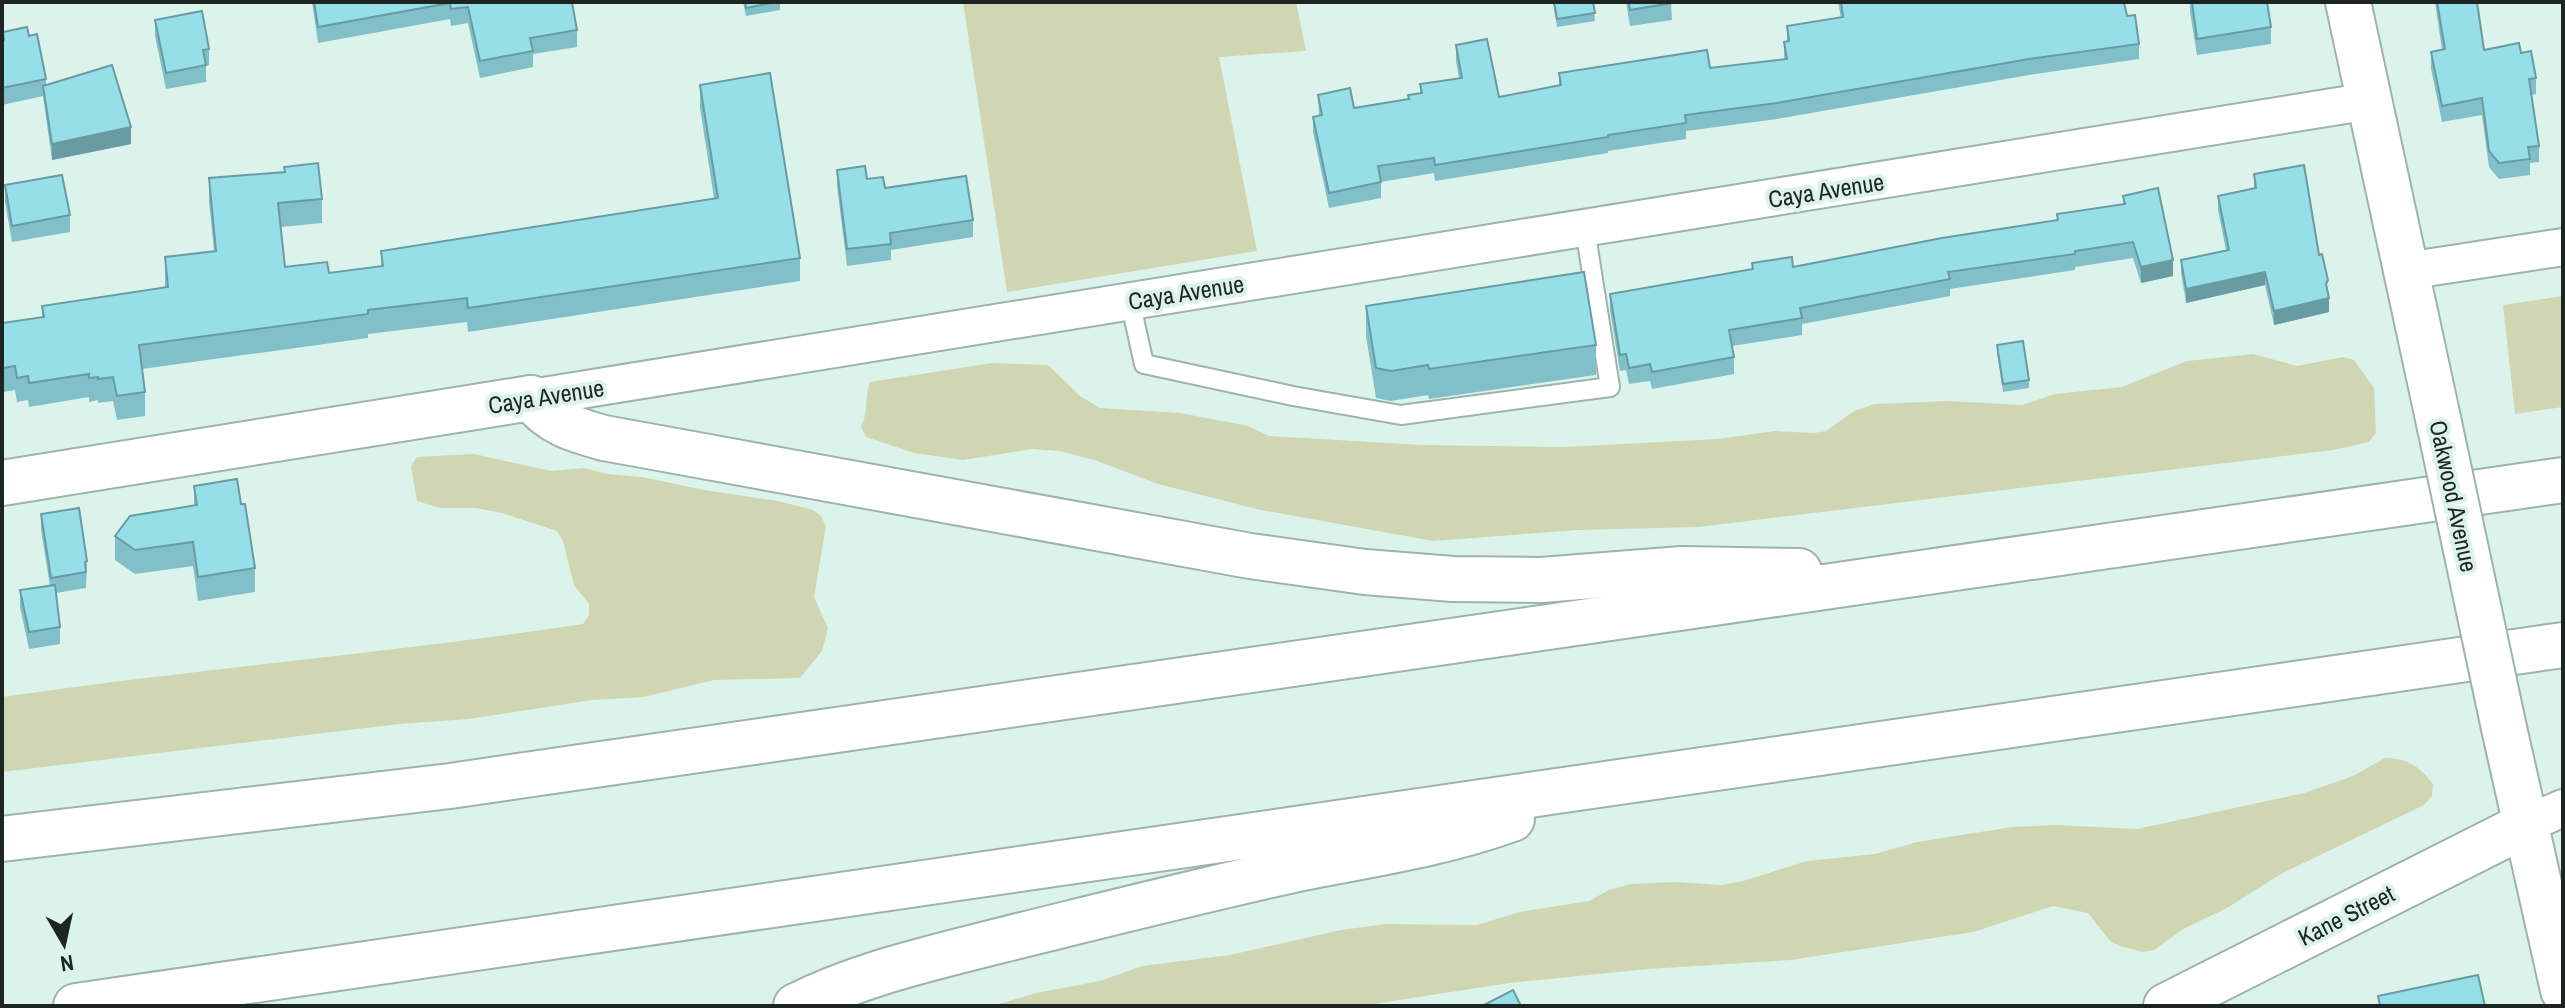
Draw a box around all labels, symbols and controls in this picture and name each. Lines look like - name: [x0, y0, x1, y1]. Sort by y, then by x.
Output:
- street label: Caya Avenue: [1766, 165, 1886, 215]
- street label: Caya Avenue: [1126, 267, 1246, 317]
- street label: Caya Avenue: [486, 371, 606, 421]
- street label: Oakwood Avenue: [2422, 417, 2486, 575]
- street label: Kane Street: [2292, 877, 2400, 953]
- north arrow: [24, 904, 104, 984]
- text: N: [58, 948, 76, 980]

